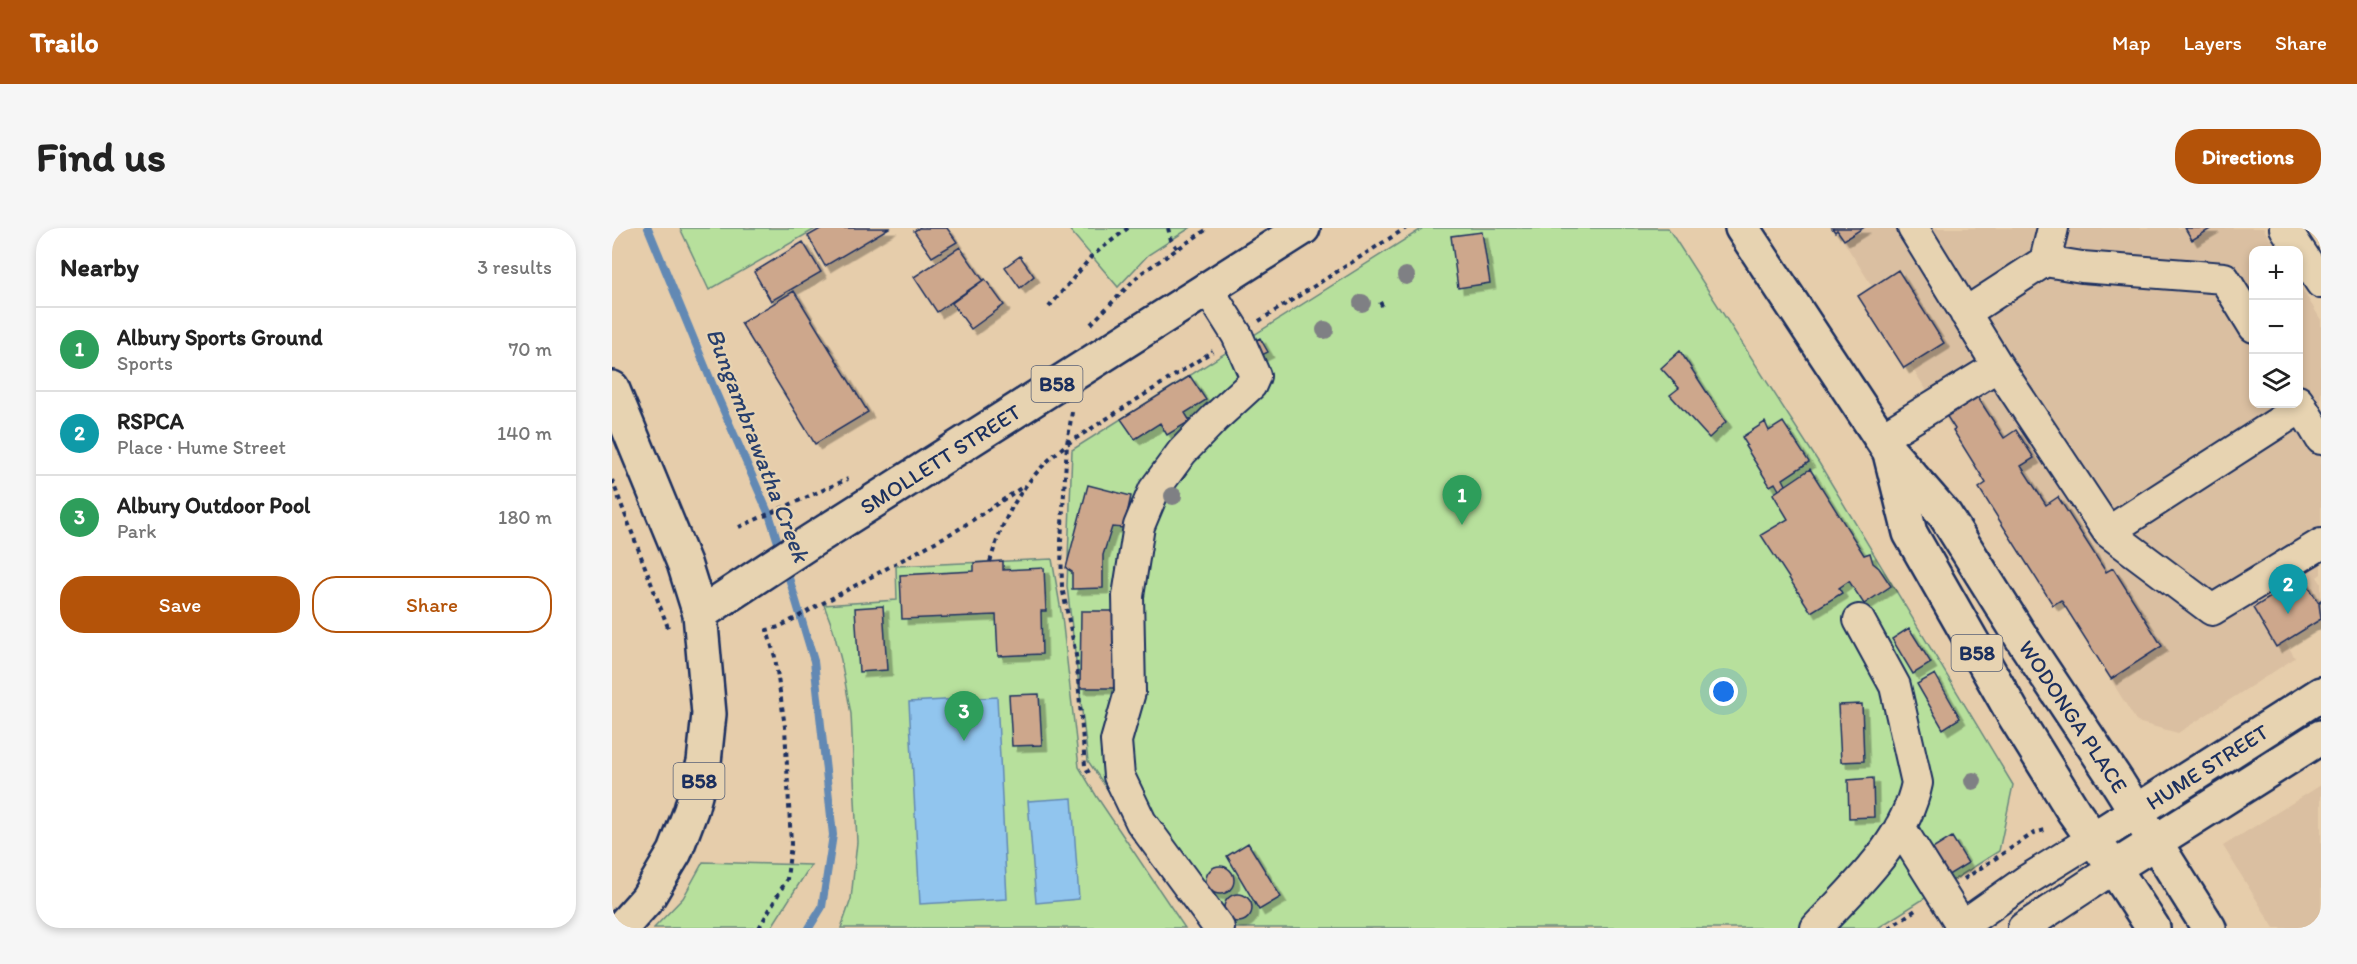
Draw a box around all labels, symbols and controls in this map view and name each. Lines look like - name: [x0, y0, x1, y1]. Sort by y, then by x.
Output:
- text: Trailo: [30, 25, 99, 59]
- text: Map: [2112, 30, 2151, 55]
- text: Layers: [2184, 30, 2242, 55]
- text: Share: [2275, 30, 2327, 55]
- button: Directions: [2175, 129, 2321, 184]
- text: Find us: [36, 131, 166, 182]
- map controls: [2249, 246, 2303, 408]
- button: +: [2249, 246, 2303, 300]
- text: Nearby: [60, 251, 139, 283]
- text: 3 results: [477, 255, 552, 279]
- button: −: [2249, 300, 2303, 354]
- text: Albury Sports Ground: [117, 324, 322, 351]
- water label: Bungambrawatha Creek: [700, 324, 817, 567]
- text: 1: [75, 337, 84, 361]
- text: 70 m: [508, 337, 552, 361]
- text: Sports: [117, 351, 173, 375]
- button: layers: [2249, 354, 2303, 408]
- road number: B58: [1032, 366, 1082, 402]
- street label: SMOLLETT STREET: [855, 398, 1027, 520]
- text: RSPCA: [117, 408, 184, 435]
- text: 2: [74, 421, 85, 445]
- text: 140 m: [497, 421, 552, 445]
- text: Place · Hume Street: [117, 435, 286, 459]
- pin: 1: [1442, 476, 1482, 525]
- text: Albury Outdoor Pool: [117, 492, 310, 519]
- text: 3: [74, 505, 85, 529]
- text: 180 m: [498, 505, 552, 529]
- text: Park: [117, 519, 156, 543]
- pin: 2: [2268, 564, 2308, 614]
- button: Save: [60, 576, 300, 633]
- button: Share: [312, 576, 552, 633]
- road number: B58: [1952, 635, 2002, 671]
- street label: WODONGA PLACE: [2013, 635, 2134, 798]
- your location: [1709, 677, 1738, 706]
- pin: 3: [944, 692, 984, 741]
- street label: HUME STREET: [2141, 718, 2274, 816]
- road number: B58: [674, 763, 724, 799]

